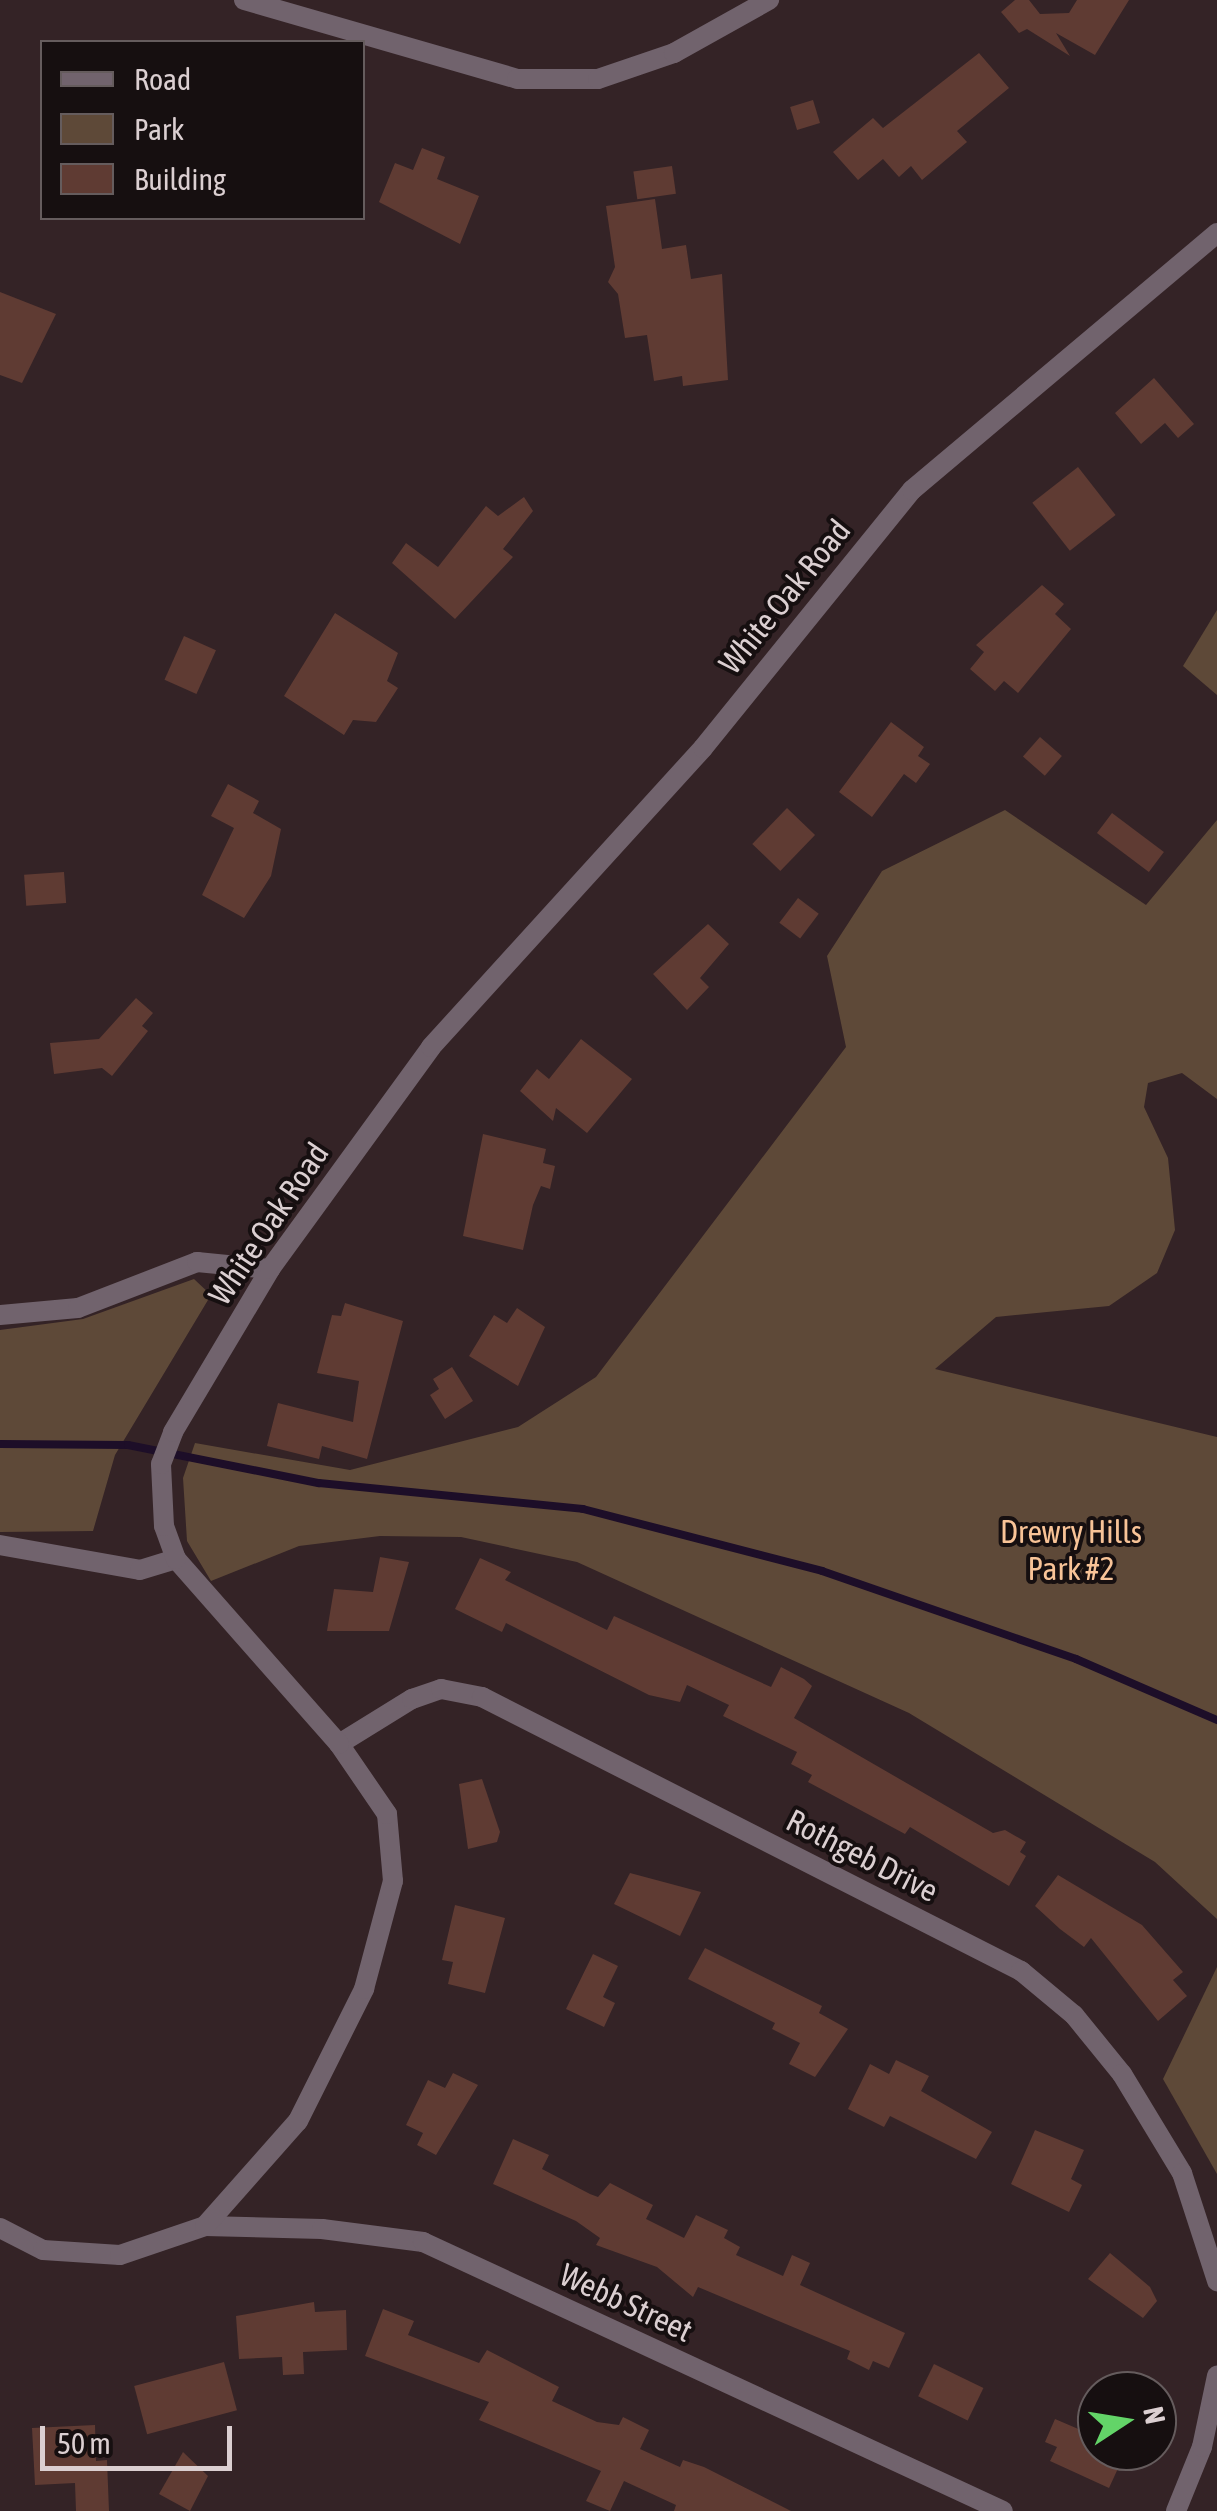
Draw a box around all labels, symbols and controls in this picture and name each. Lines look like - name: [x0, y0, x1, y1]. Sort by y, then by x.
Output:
- legend: [40, 40, 365, 220]
- text: Road: [134, 62, 191, 96]
- text: Park: [134, 112, 184, 146]
- text: Building: [134, 162, 226, 196]
- street label: White Oak Road: [711, 512, 859, 682]
- street label: White Oak Road: [201, 1136, 337, 1312]
- park label: Drewry Hills Park #2: [1000, 1514, 1142, 1589]
- street label: Rothgeb Drive: [780, 1801, 944, 1911]
- street label: Webb Street: [554, 2256, 698, 2350]
- north arrow: [1077, 2371, 1177, 2471]
- text: N: [1137, 2404, 1172, 2427]
- scale bar: [45, 2406, 238, 2468]
- text: 50 m: [57, 2426, 111, 2460]

